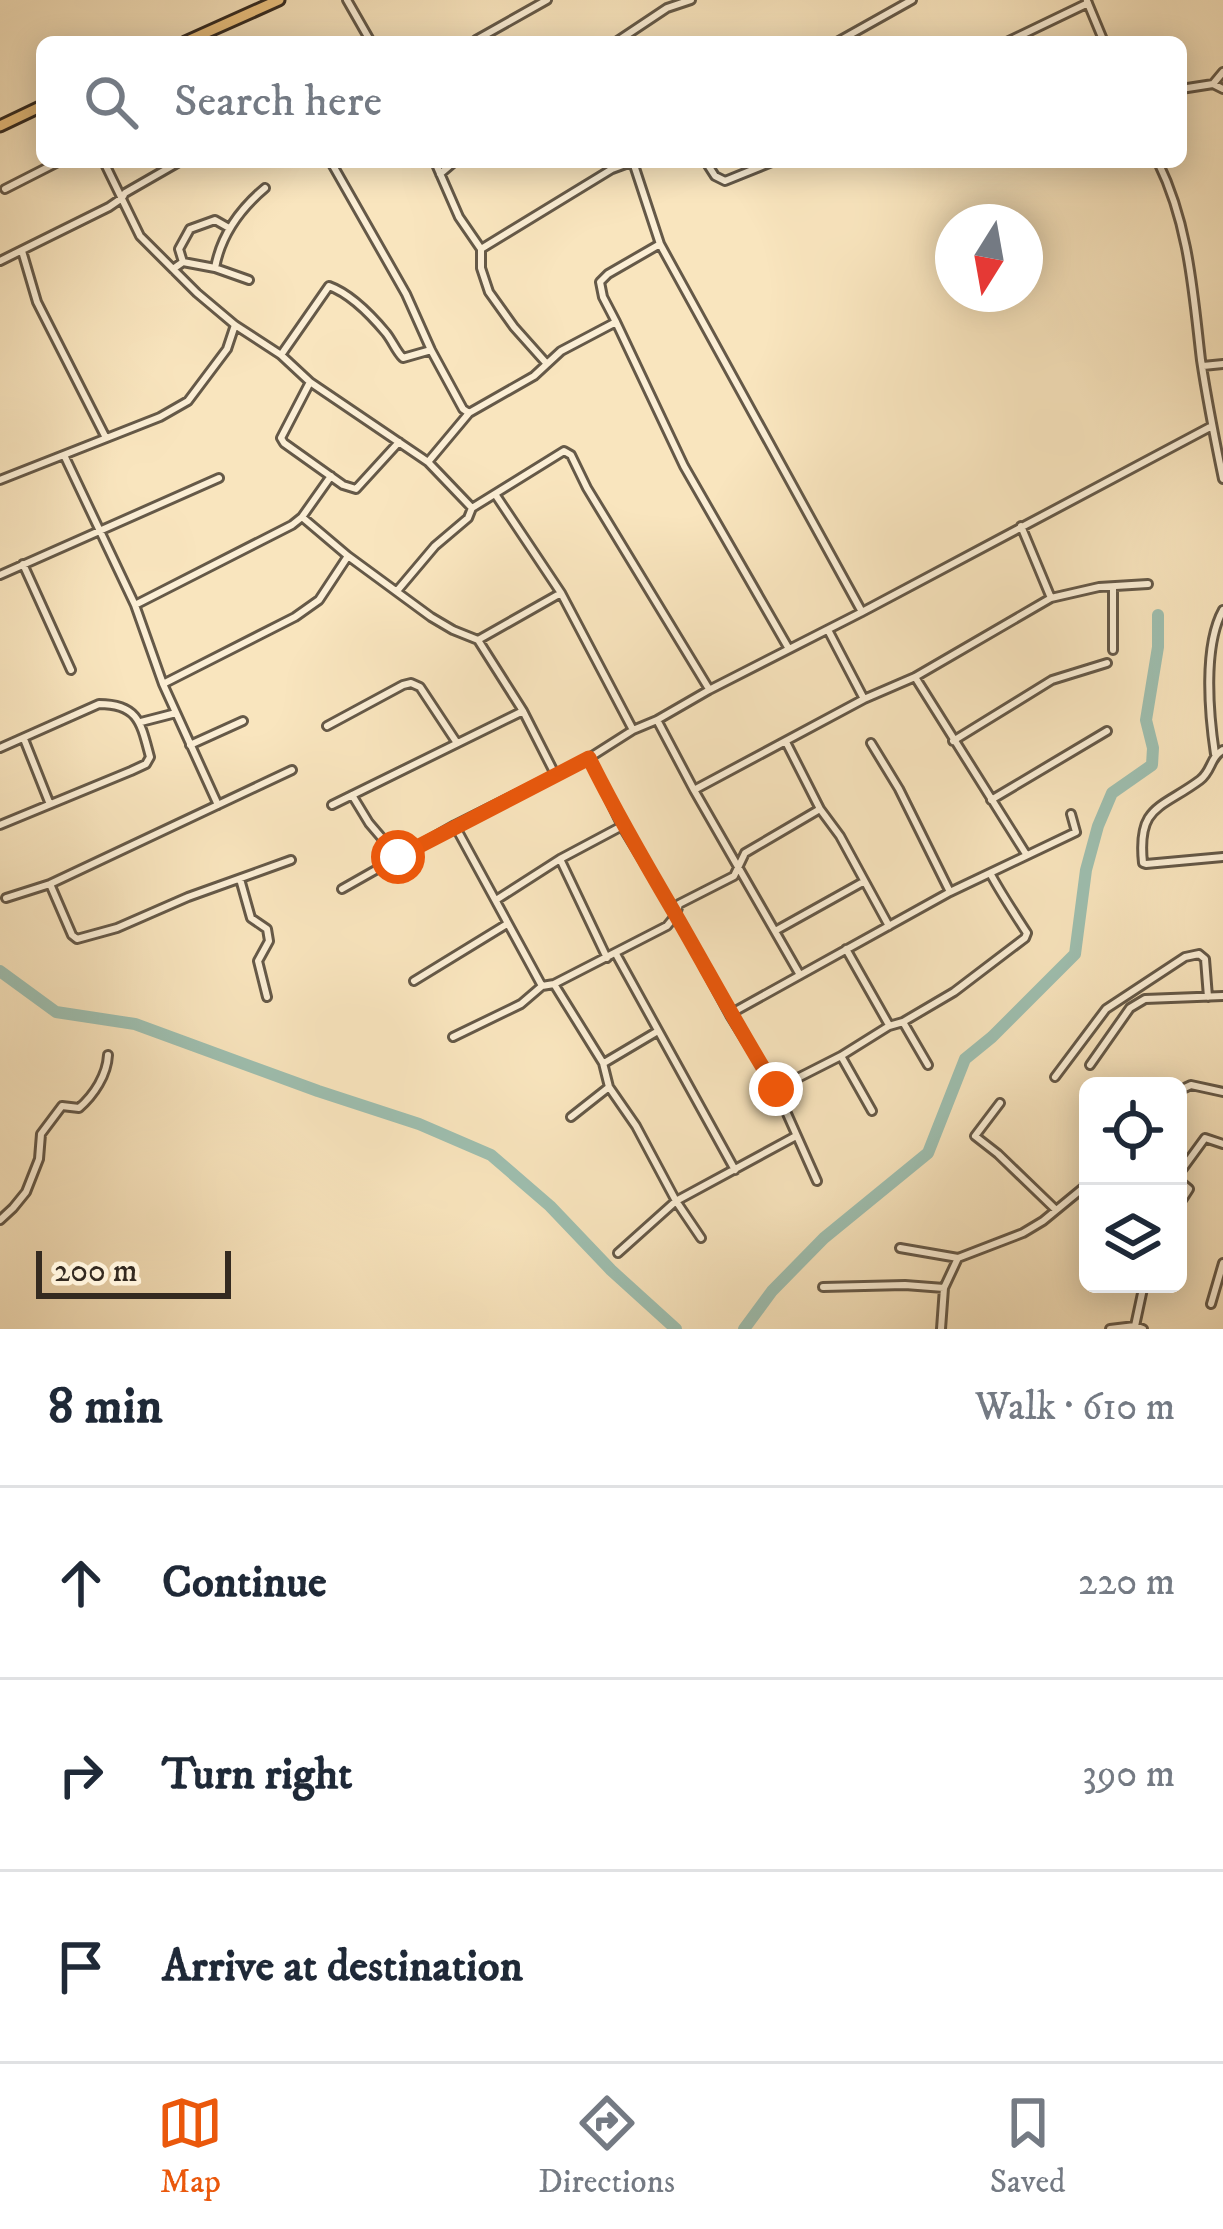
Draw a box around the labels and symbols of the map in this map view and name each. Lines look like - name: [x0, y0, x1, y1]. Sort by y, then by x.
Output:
- north arrow: [935, 204, 1043, 312]
- route start: [371, 830, 425, 884]
- route end: [749, 1062, 803, 1116]
- scale bar: [36, 1245, 231, 1298]

